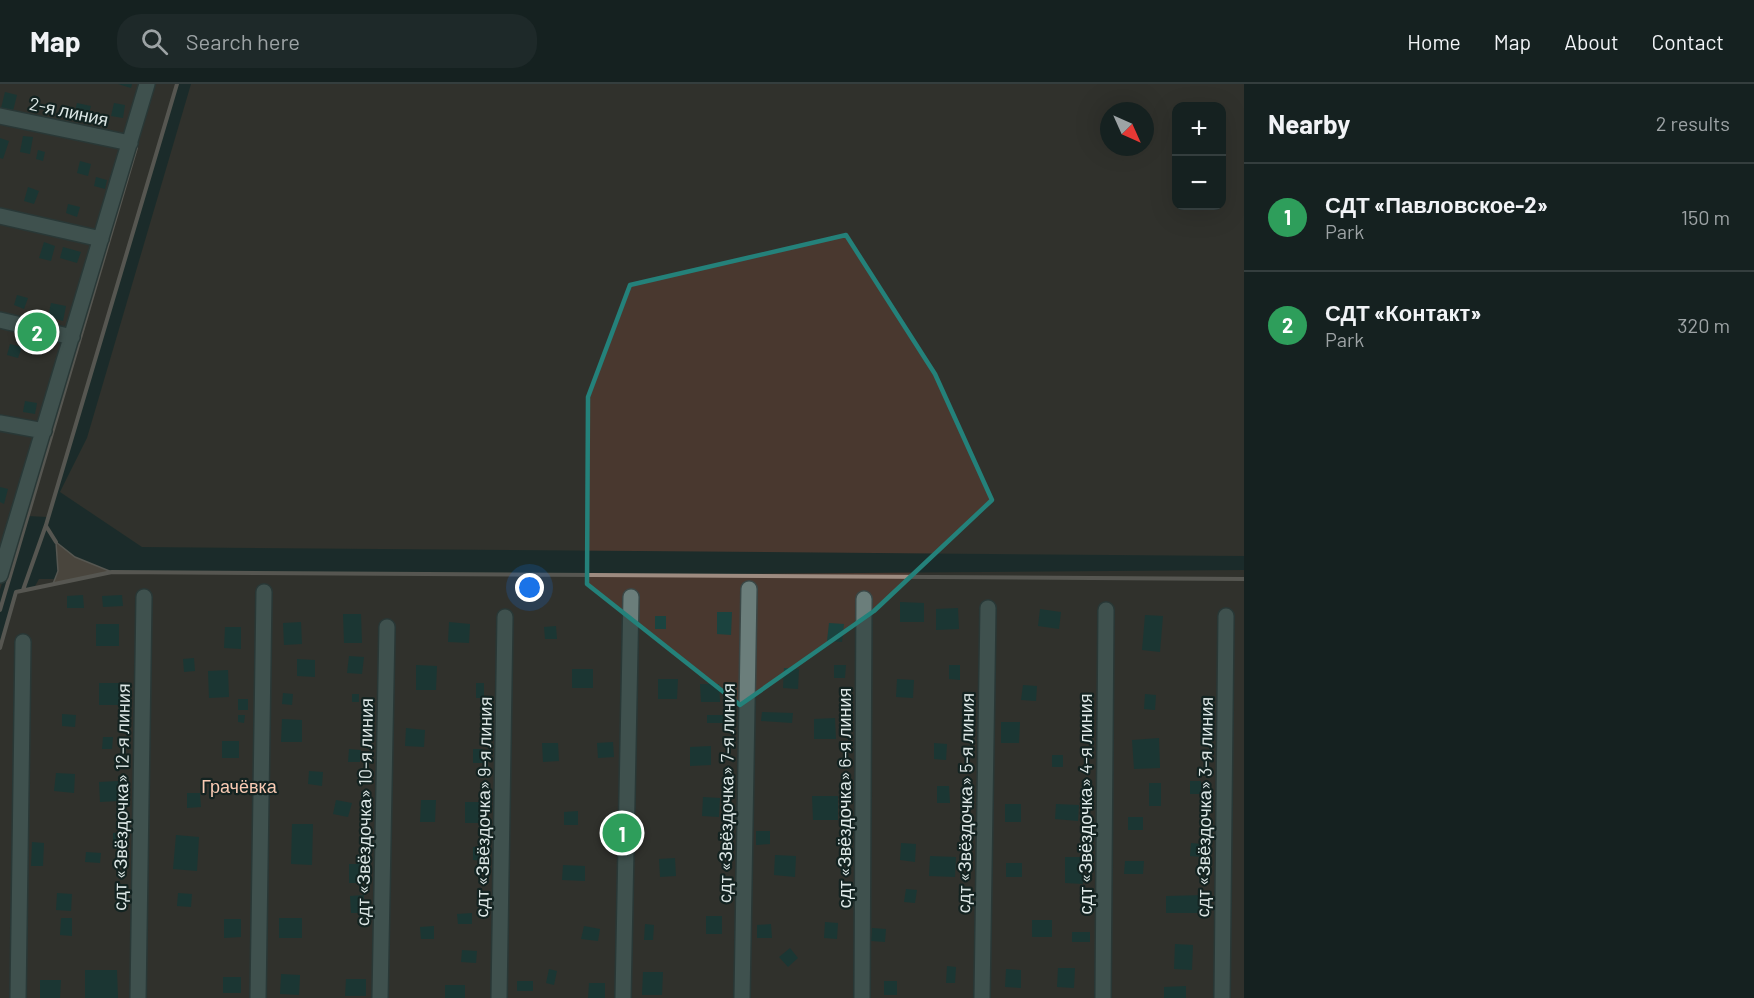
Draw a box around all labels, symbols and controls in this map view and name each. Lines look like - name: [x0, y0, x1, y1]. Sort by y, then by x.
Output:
- search box: [117, 14, 537, 68]
- text: Map: [30, 24, 81, 58]
- icon: search: [138, 25, 171, 58]
- text: Search here: [186, 28, 300, 54]
- text: Home: [1407, 29, 1461, 54]
- text: Map: [1494, 29, 1531, 54]
- text: About: [1564, 29, 1619, 54]
- text: Contact: [1652, 29, 1724, 54]
- street label: 2-я линия: [27, 92, 111, 130]
- north arrow: [1100, 102, 1154, 156]
- map controls: [1172, 102, 1226, 210]
- button: +: [1172, 102, 1226, 156]
- text: Nearby: [1268, 108, 1350, 139]
- text: 2 results: [1656, 111, 1730, 135]
- button: −: [1172, 156, 1226, 210]
- text: СДТ «Павловское-2»: [1325, 191, 1548, 217]
- text: 1: [1284, 205, 1291, 229]
- text: 150 m: [1681, 205, 1730, 229]
- text: Park: [1325, 219, 1364, 243]
- text: СДТ «Контакт»: [1325, 299, 1481, 325]
- pin: 2: [18, 310, 57, 354]
- text: 2: [1282, 313, 1293, 337]
- text: 320 m: [1677, 313, 1730, 337]
- text: Park: [1325, 327, 1364, 351]
- your location: [515, 573, 544, 602]
- street label: сдт «Звёздочка» 12-я линия: [108, 683, 134, 911]
- street label: сдт «Звёздочка» 7-я линия: [713, 683, 739, 903]
- street label: сдт «Звёздочка» 6-я линия: [833, 688, 855, 908]
- street label: сдт «Звёздочка» 5-я линия: [952, 693, 978, 913]
- street label: сдт «Звёздочка» 4-я линия: [1074, 693, 1096, 915]
- street label: сдт «Звёздочка» 9-я линия: [470, 697, 496, 917]
- street label: сдт «Звёздочка» 3-я линия: [1191, 697, 1217, 917]
- street label: сдт «Звёздочка» 10-я линия: [351, 698, 377, 926]
- park label: Грачёвка: [201, 775, 278, 797]
- pin: 1: [602, 810, 642, 855]

